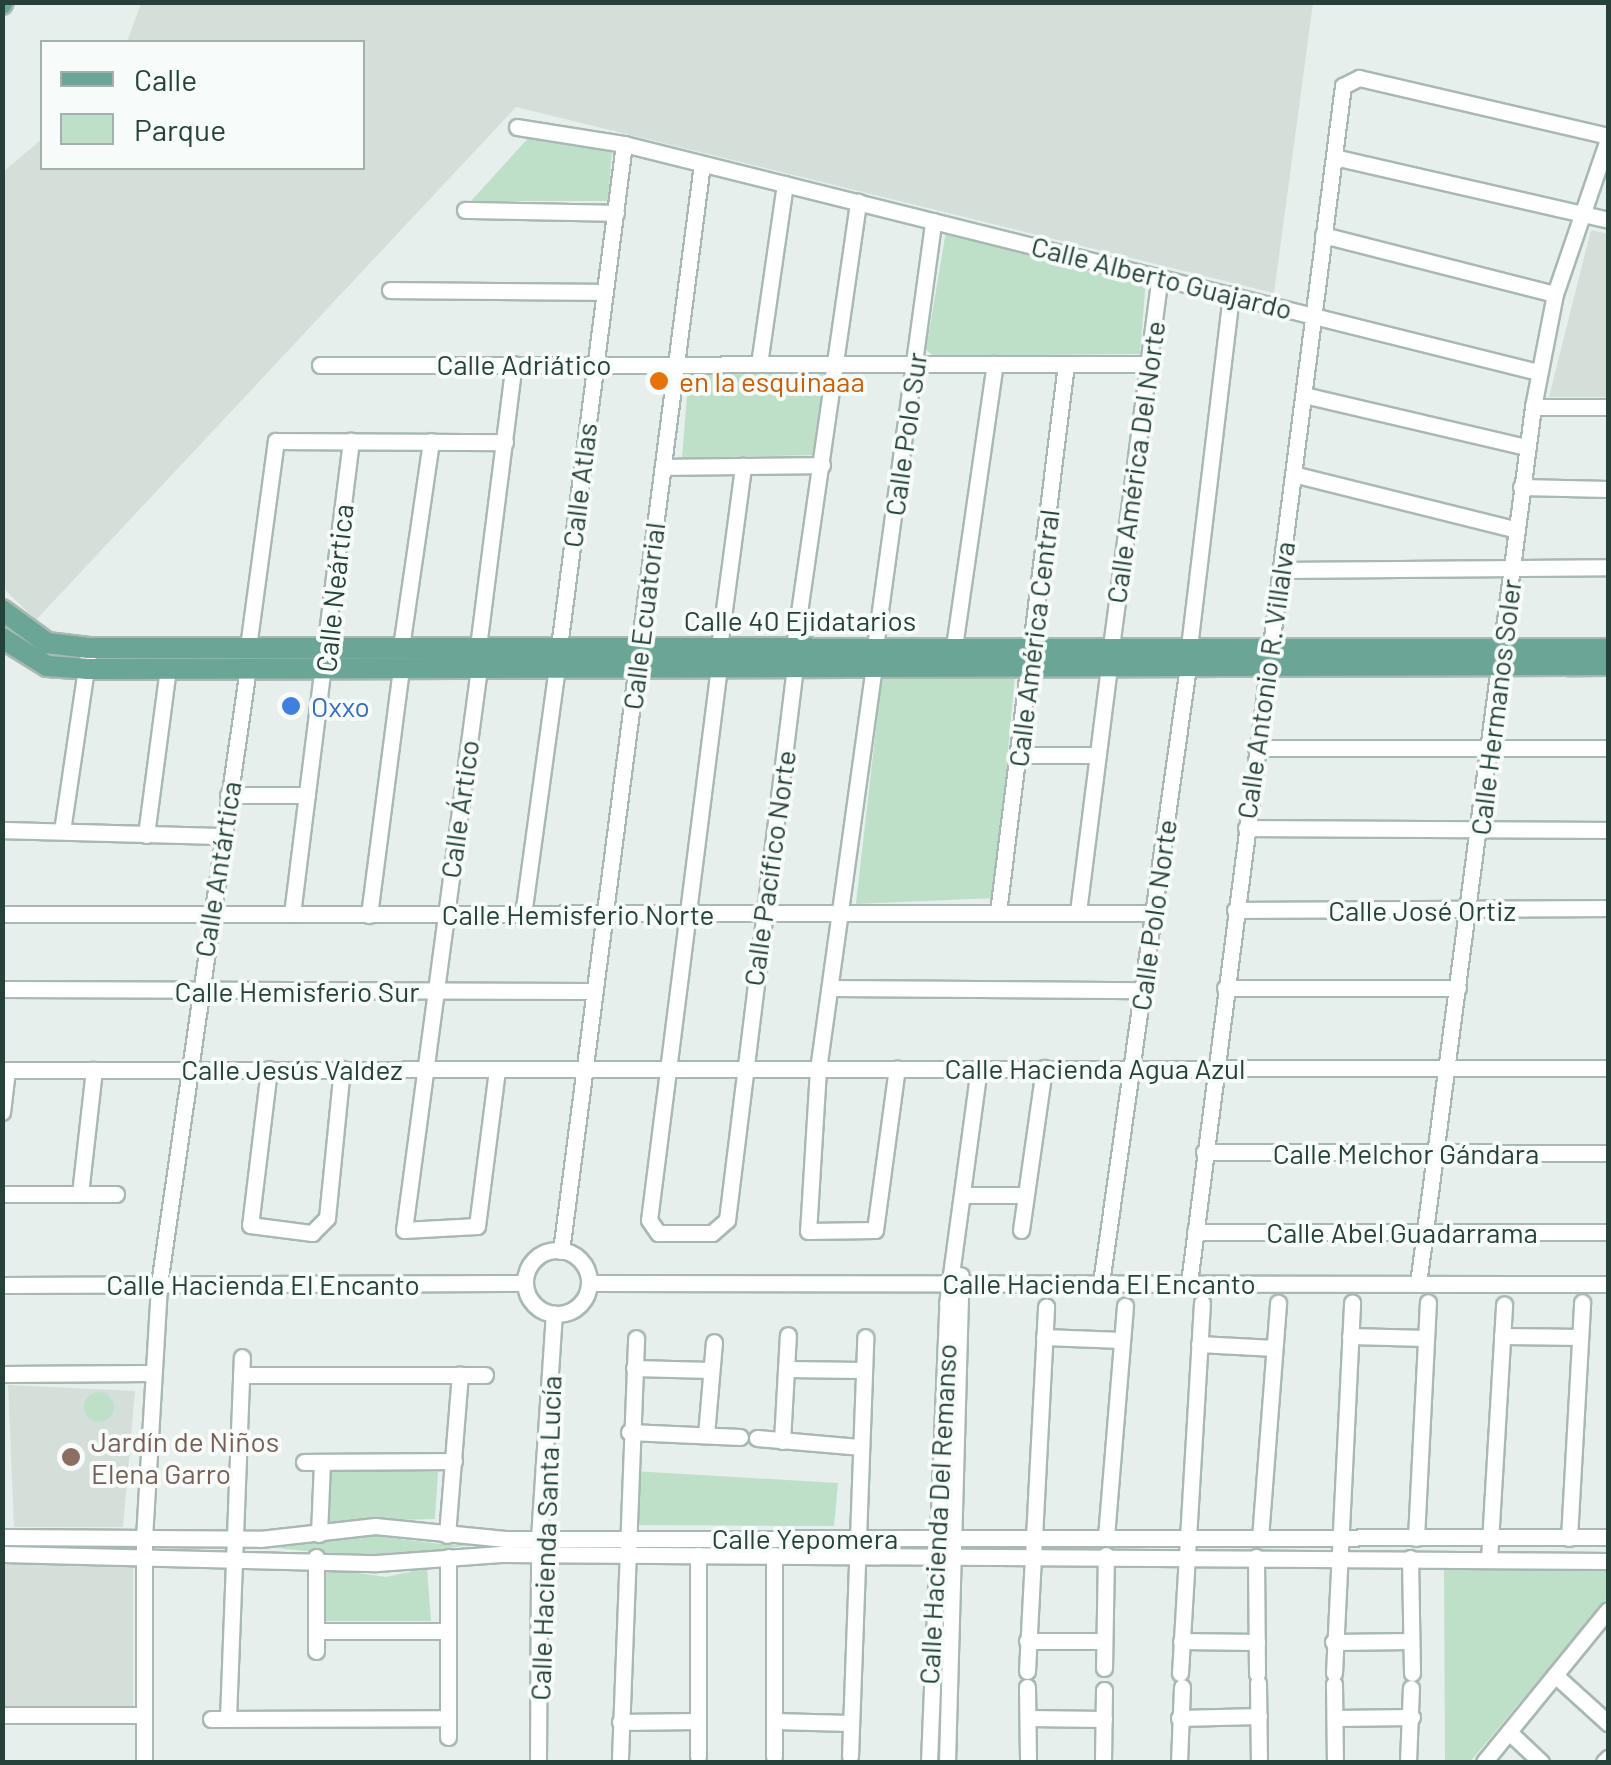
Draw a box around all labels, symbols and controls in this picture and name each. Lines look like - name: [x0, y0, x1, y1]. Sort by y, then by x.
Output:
- legend: [40, 40, 365, 170]
- text: Calle: [134, 61, 197, 97]
- text: Parque: [134, 111, 226, 147]
- street label: Calle Alberto Guajardo: [1028, 228, 1296, 326]
- street label: Calle América Del Norte: [1099, 319, 1171, 605]
- street label: Calle Adriático: [436, 347, 612, 381]
- street label: Calle Polo Sur: [877, 350, 933, 518]
- place label: en la esquinaaa: [679, 364, 865, 398]
- marker: en la esquinaaa: [648, 370, 670, 392]
- street label: Calle Atlas: [555, 421, 603, 549]
- street label: Calle Neártica: [308, 502, 360, 674]
- street label: Calle América Central: [1001, 507, 1065, 769]
- street label: Calle Ecuatorial: [615, 520, 671, 712]
- street label: Calle Antonio R. Villalva: [1229, 539, 1301, 821]
- street label: Calle Hermanos Soler: [1463, 577, 1527, 837]
- street label: Calle 40 Ejidatarios: [684, 603, 916, 637]
- place label: Oxxo: [311, 689, 370, 723]
- marker: Oxxo: [280, 695, 302, 717]
- street label: Calle Ártico: [433, 738, 485, 880]
- street label: Calle Pacífico Norte: [736, 748, 802, 988]
- street label: Calle Antártica: [186, 779, 248, 959]
- street label: Calle Polo Norte: [1123, 817, 1183, 1013]
- street label: Calle José Ortiz: [1328, 893, 1516, 927]
- street label: Calle Hemisferio Norte: [442, 897, 714, 931]
- street label: Calle Hemisferio Sur: [175, 974, 419, 1008]
- street label: Calle Hacienda Agua Azul: [944, 1051, 1246, 1085]
- street label: Calle Jesús Valdez: [181, 1052, 403, 1086]
- street label: Calle Melchor Gándara: [1273, 1136, 1539, 1170]
- street label: Calle Abel Guadarrama: [1266, 1215, 1538, 1249]
- street label: Calle Hacienda El Encanto: [942, 1266, 1256, 1300]
- street label: Calle Hacienda El Encanto: [106, 1267, 420, 1301]
- street label: Calle Hacienda Del Remanso: [911, 1343, 963, 1685]
- street label: Calle Hacienda Santa Lucía: [523, 1375, 567, 1701]
- place label: Jardín de Niños Elena Garro: [91, 1424, 279, 1490]
- marker: Jardín de Niños Elena Garro: [60, 1446, 82, 1468]
- street label: Calle Yepomera: [712, 1521, 898, 1555]

